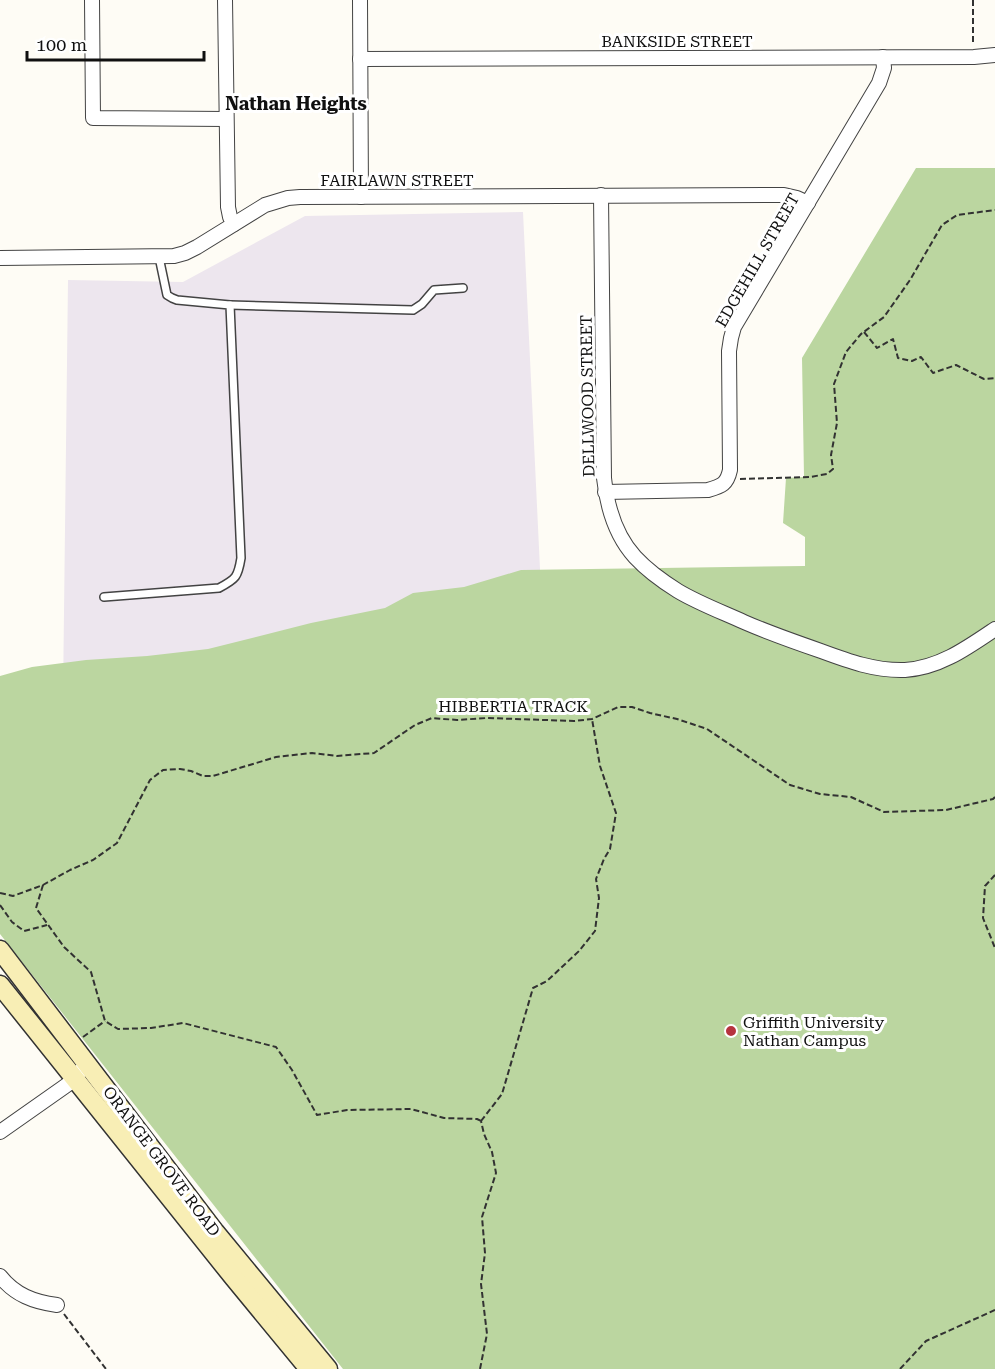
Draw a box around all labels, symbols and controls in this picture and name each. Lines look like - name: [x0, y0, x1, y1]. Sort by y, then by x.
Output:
- scale bar: [27, 24, 204, 62]
- street label: BANKSIDE STREET: [601, 32, 753, 51]
- text: 100 m: [36, 34, 87, 55]
- district label: Nathan Heights: [225, 93, 367, 114]
- street label: FAIRLAWN STREET: [320, 171, 474, 190]
- street label: EDGEHILL STREET: [711, 190, 804, 330]
- street label: DELLWOOD STREET: [577, 314, 598, 477]
- street label: HIBBERTIA TRACK: [438, 697, 588, 716]
- place label: Griffith University Nathan Campus: [743, 1013, 885, 1050]
- marker: Griffith University Nathan Campus: [724, 1024, 738, 1038]
- street label: ORANGE GROVE ROAD: [99, 1083, 224, 1240]

